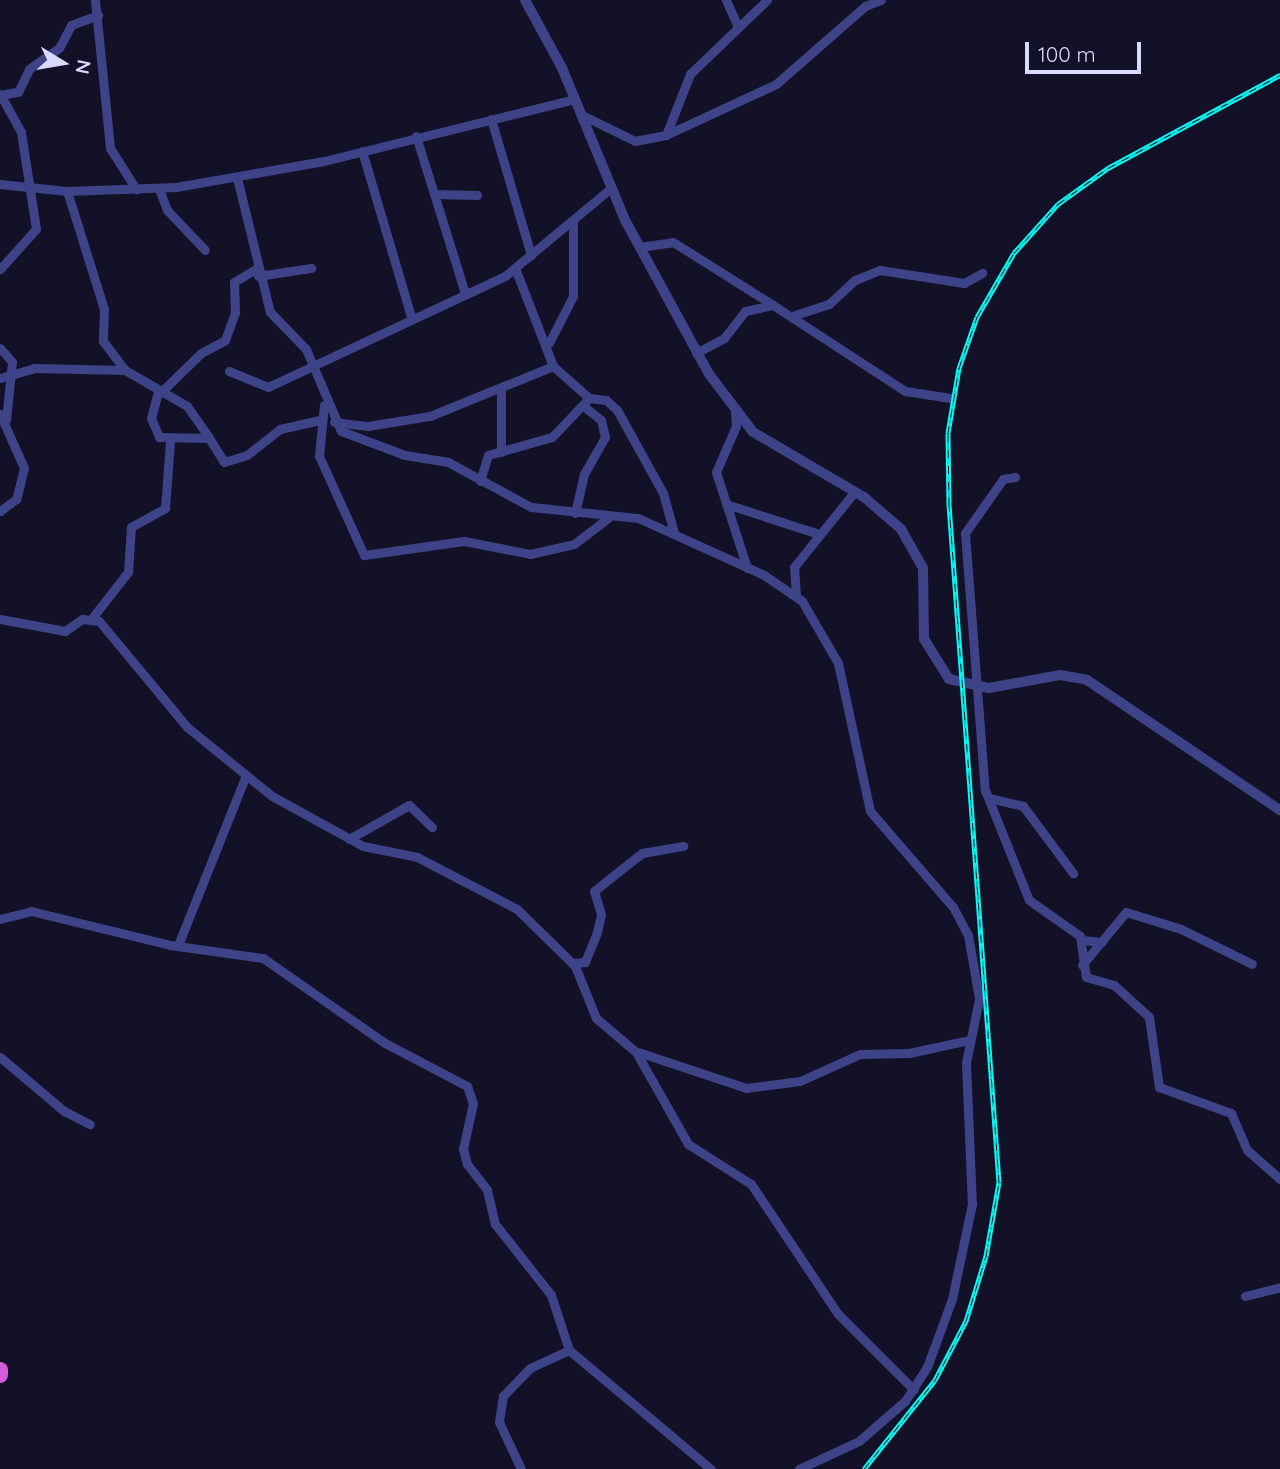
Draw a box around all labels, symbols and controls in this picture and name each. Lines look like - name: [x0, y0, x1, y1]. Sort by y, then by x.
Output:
- north arrow: [28, 28, 98, 98]
- scale bar: [1028, 28, 1144, 72]
- text: 100 m: [1038, 41, 1096, 67]
- text: N: [71, 58, 97, 76]

